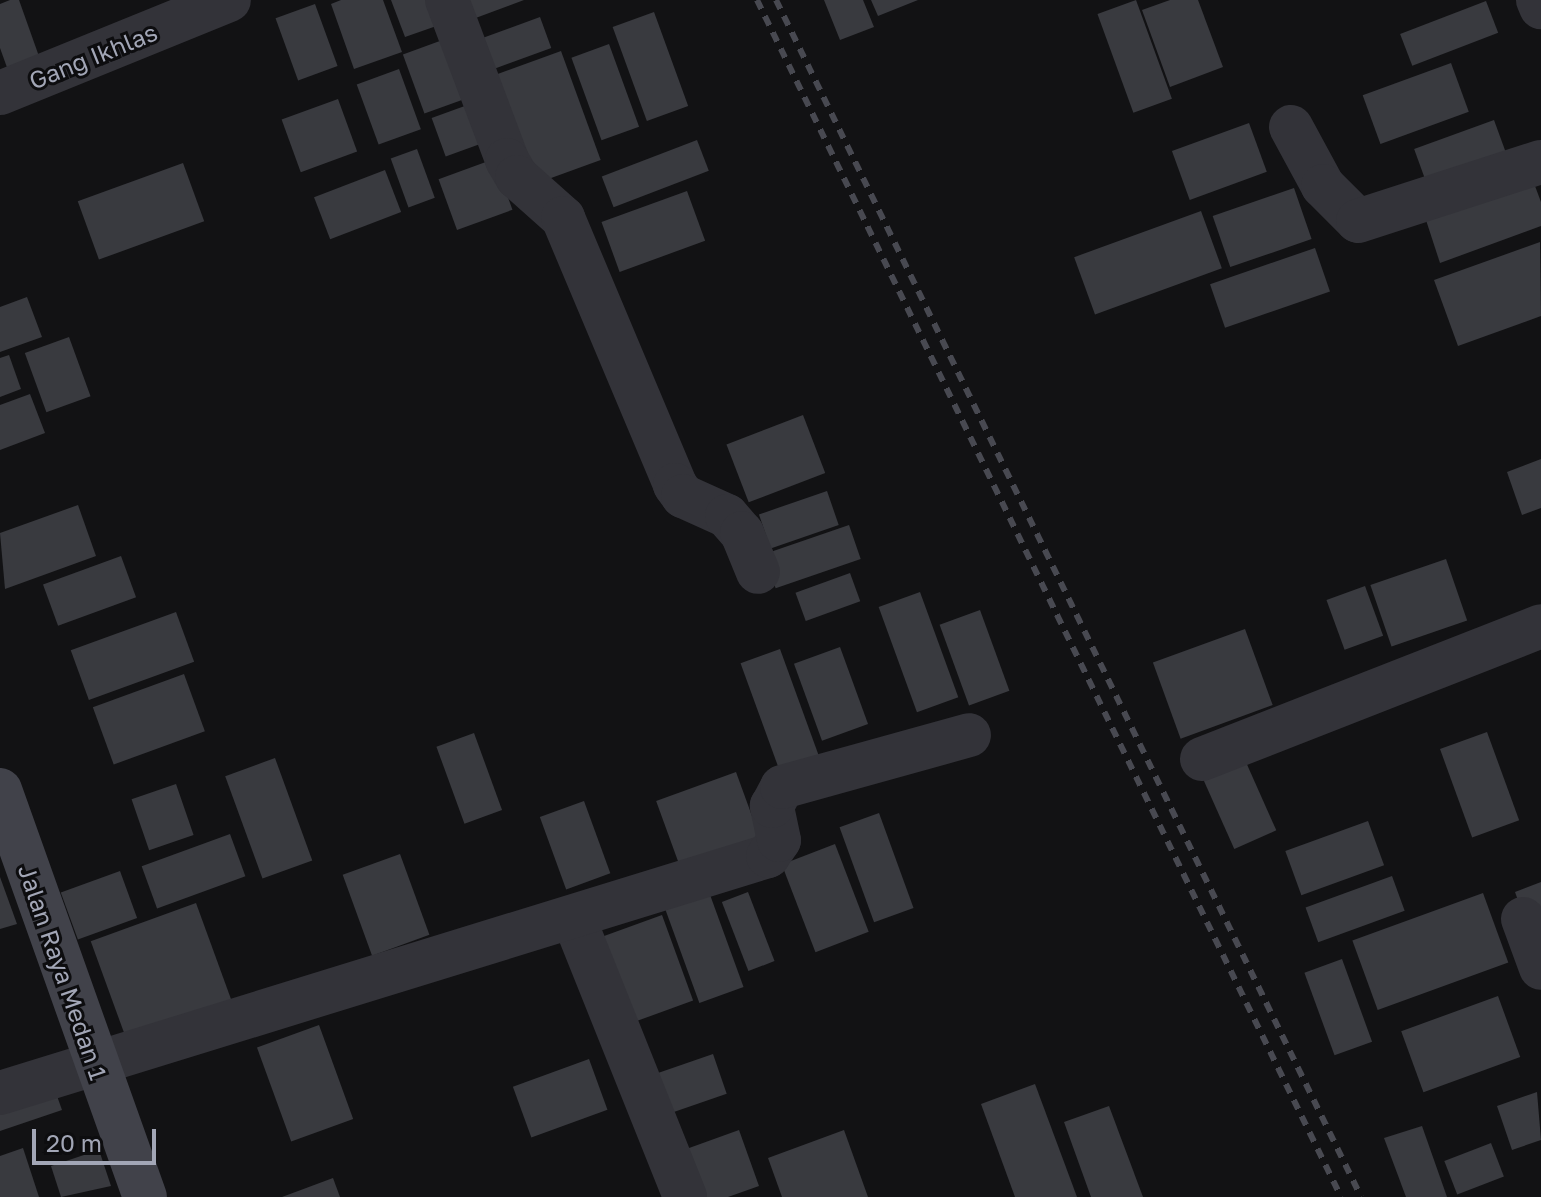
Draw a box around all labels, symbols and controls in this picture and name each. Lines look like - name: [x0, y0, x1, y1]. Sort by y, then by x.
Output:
- street label: Gang Ikhlas: [25, 17, 161, 95]
- street label: Jalan Raya Medan 1: [13, 861, 113, 1083]
- scale bar: [36, 1113, 160, 1163]
- text: 20 m: [46, 1128, 102, 1157]

